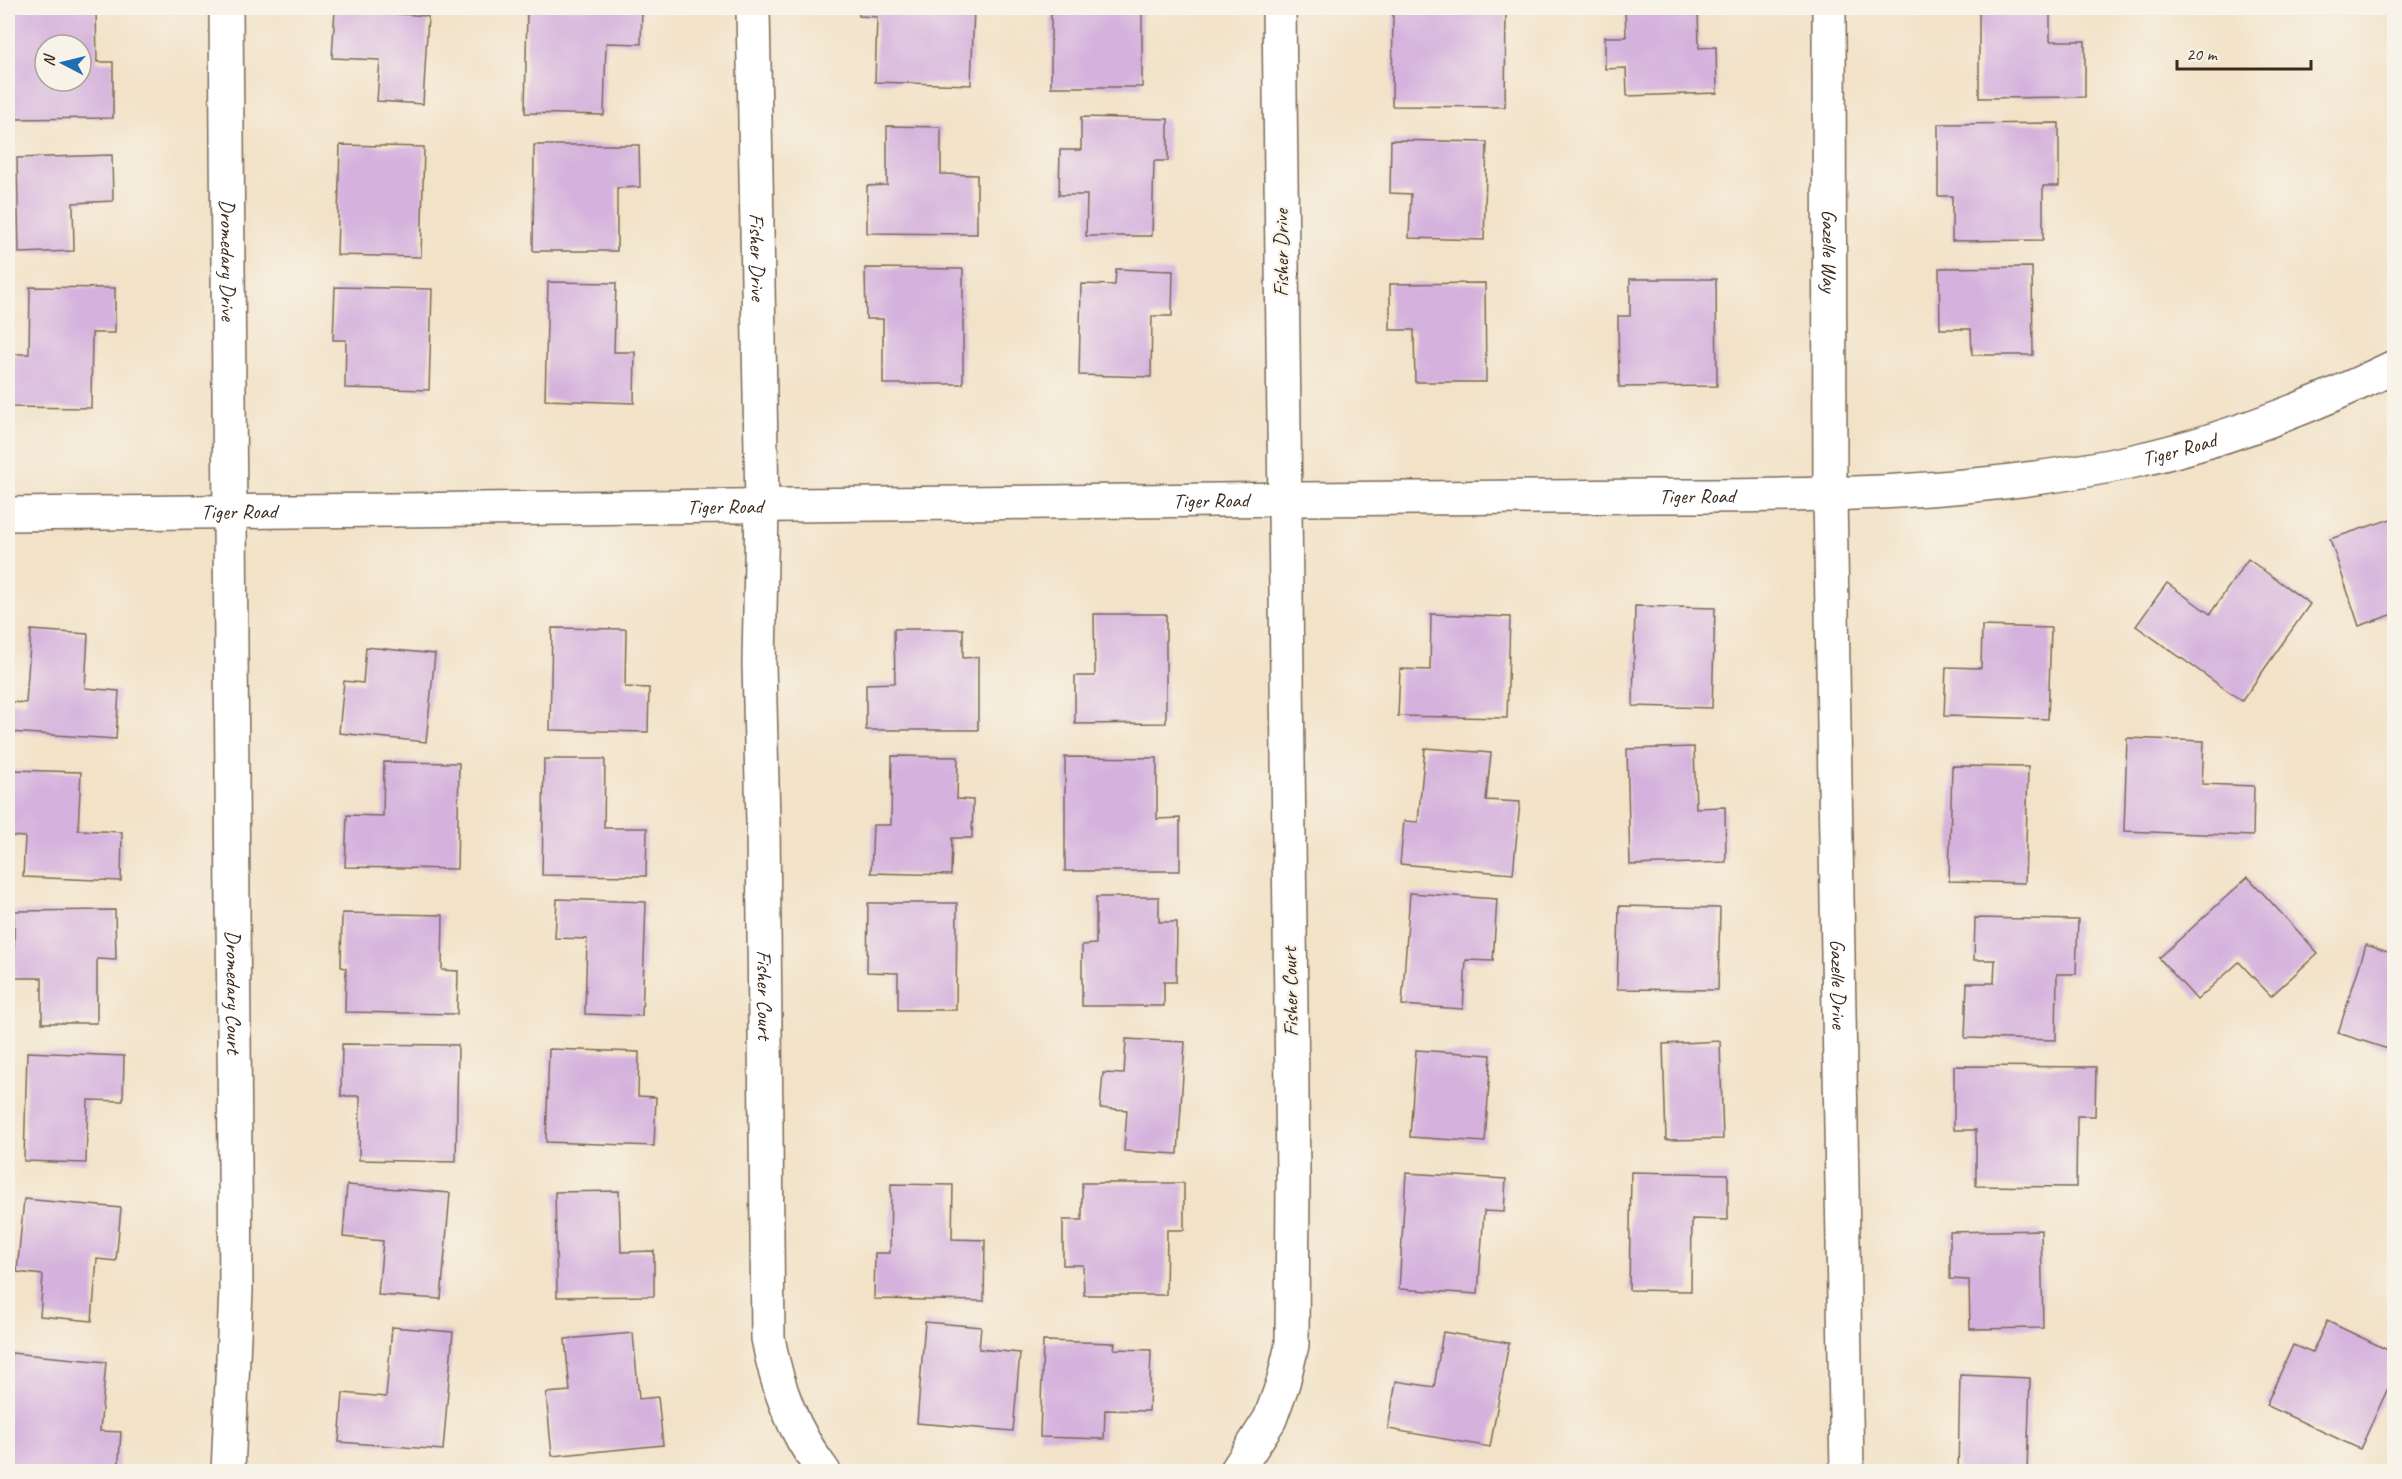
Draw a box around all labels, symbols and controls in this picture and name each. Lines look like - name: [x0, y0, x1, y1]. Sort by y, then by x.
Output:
- north arrow: [33, 33, 93, 93]
- scale bar: [2177, 33, 2310, 71]
- text: 20 m: [2186, 43, 2219, 65]
- text: N: [39, 52, 60, 67]
- street label: Dromedary Drive: [214, 199, 241, 322]
- street label: Fisher Drive: [1268, 207, 1294, 297]
- street label: Gazelle Way: [1816, 209, 1843, 294]
- street label: Fisher Drive: [744, 213, 771, 303]
- street label: Tiger Road: [2140, 426, 2222, 472]
- street label: Tiger Road: [1659, 483, 1738, 509]
- street label: Tiger Road: [1173, 487, 1252, 514]
- street label: Tiger Road: [687, 493, 766, 520]
- street label: Tiger Road: [201, 498, 280, 525]
- street label: Dromedary Court: [220, 930, 247, 1056]
- street label: Gazelle Drive: [1825, 939, 1852, 1030]
- street label: Fisher Court: [1276, 945, 1304, 1037]
- street label: Fisher Court: [751, 950, 778, 1042]

